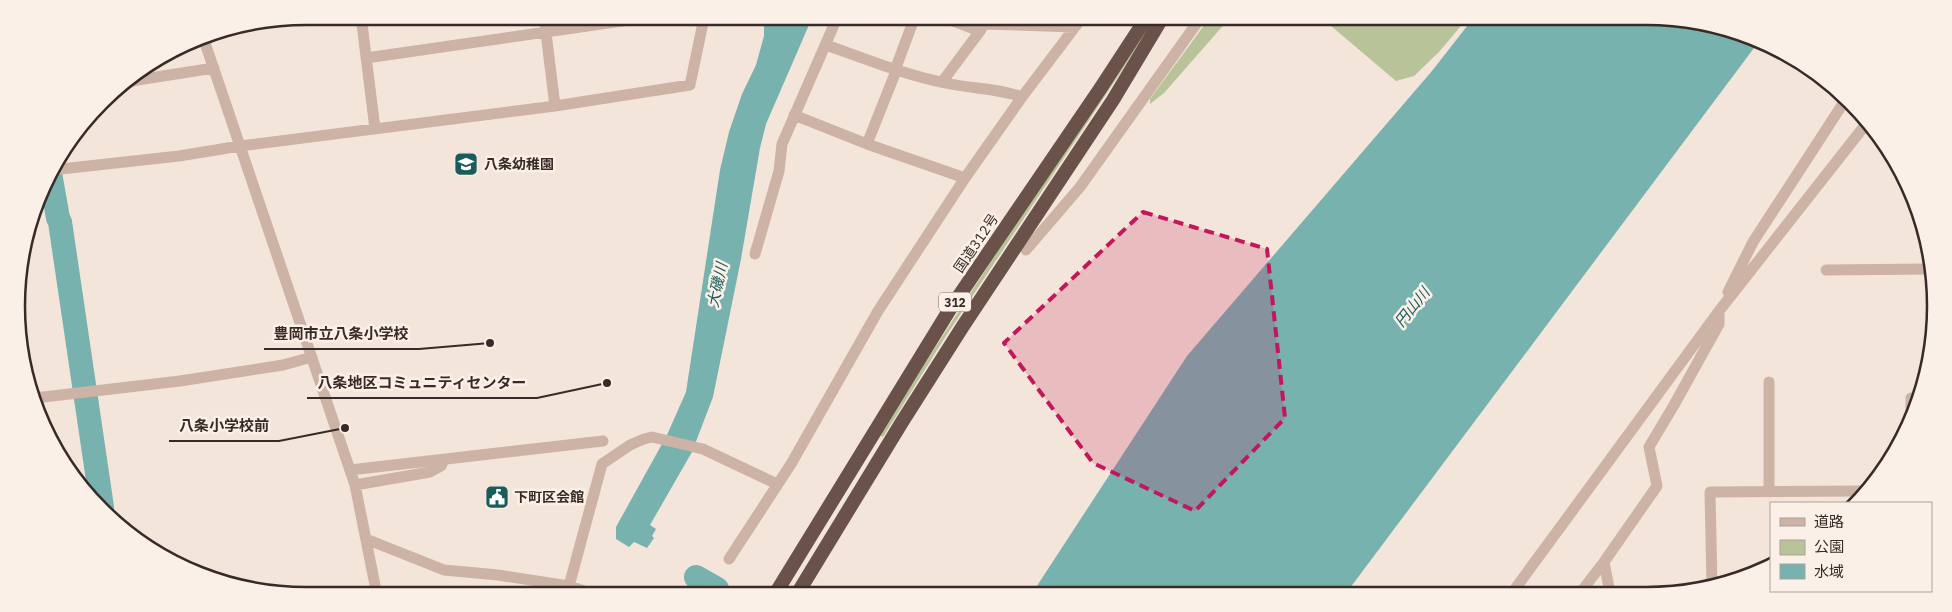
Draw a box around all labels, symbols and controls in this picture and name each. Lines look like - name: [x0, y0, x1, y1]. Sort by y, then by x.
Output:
- school or university icon: 八条幼稚園: [453, 151, 479, 177]
- place label: 八条幼稚園: [484, 155, 554, 173]
- street label: 国道312号: [950, 210, 1002, 276]
- water label: 大磯川: [703, 259, 731, 309]
- water label: 円山川: [1390, 282, 1435, 330]
- road number: 312: [939, 292, 971, 312]
- callout: 豊岡市立八条小学校: [264, 319, 419, 349]
- text: 豊岡市立八条小学校: [273, 324, 409, 343]
- callout: 八条地区コミュニティセンター: [307, 368, 537, 398]
- text: 八条地区コミュニティセンター: [317, 373, 527, 392]
- callout: 八条小学校前: [169, 411, 279, 441]
- text: 八条小学校前: [179, 416, 269, 435]
- public building icon: 下町区会館: [484, 484, 510, 510]
- place label: 下町区会館: [514, 488, 584, 506]
- legend: [1770, 502, 1932, 592]
- text: 道路: [1814, 512, 1844, 531]
- text: 公園: [1814, 537, 1844, 556]
- text: 水域: [1814, 562, 1844, 581]

